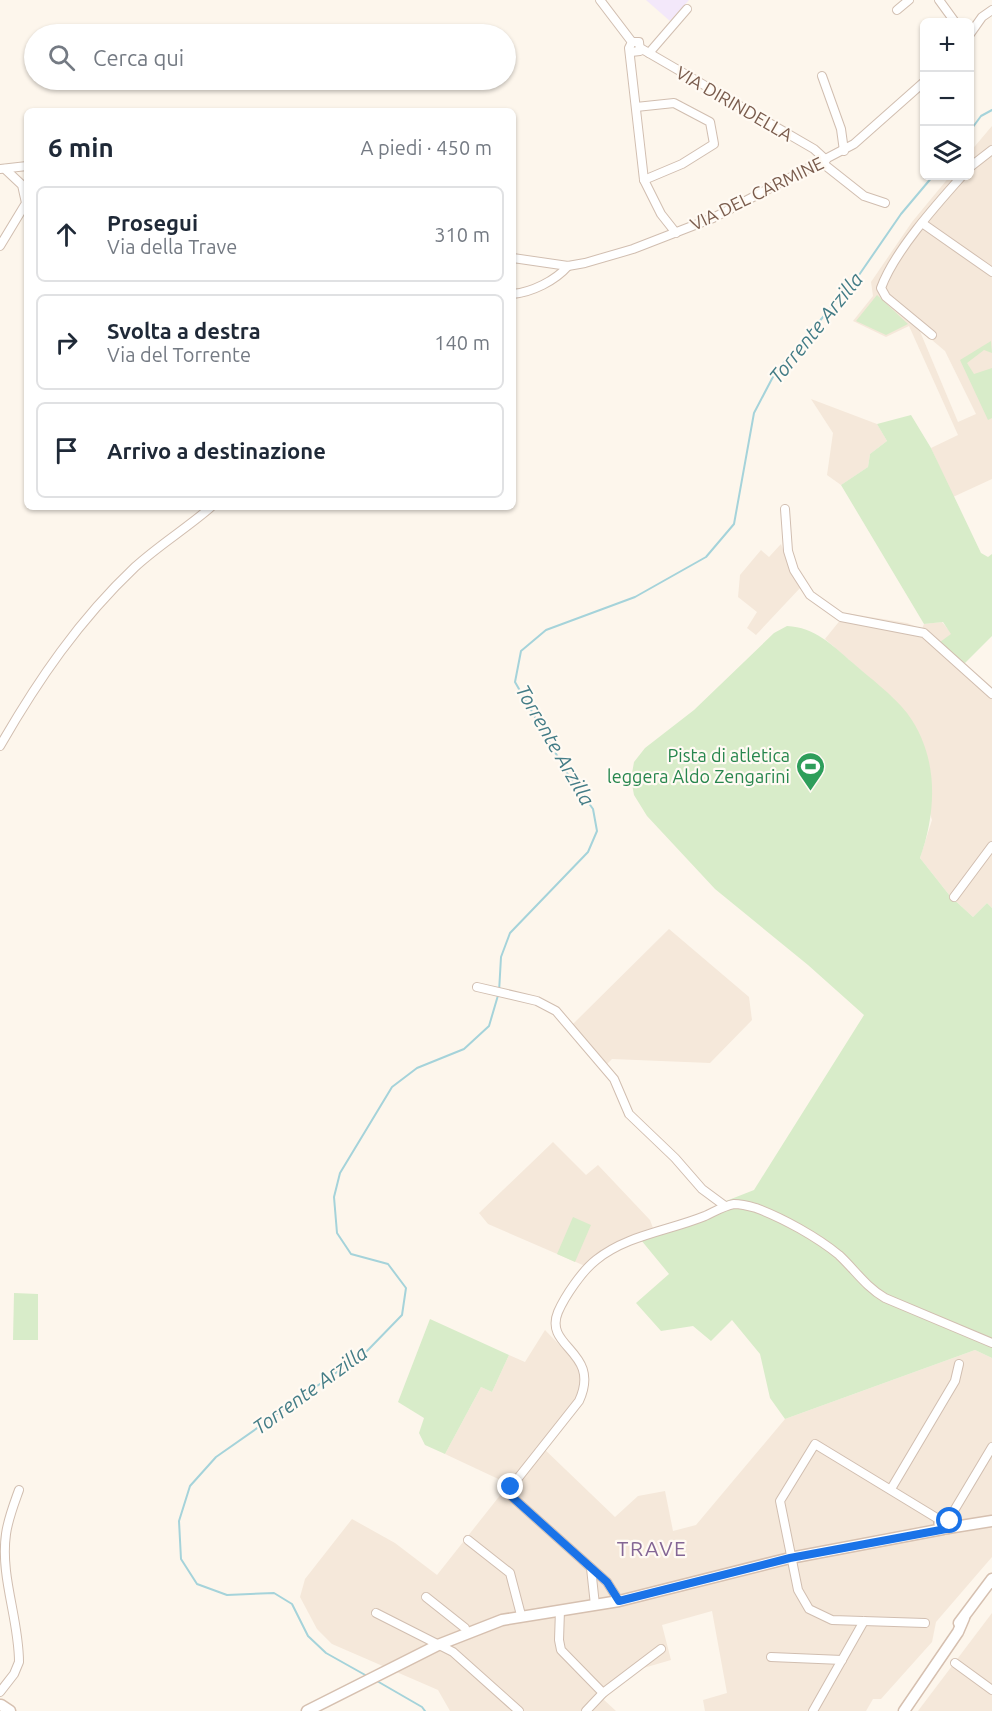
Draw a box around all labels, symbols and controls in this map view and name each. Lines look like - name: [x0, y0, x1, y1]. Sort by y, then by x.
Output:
- map controls: [920, 18, 974, 180]
- button: +: [920, 18, 974, 72]
- search box: [24, 24, 516, 90]
- icon: search: [45, 41, 78, 74]
- text: Cerca qui: [93, 45, 184, 70]
- street label: VIA DIRINDELLA: [673, 62, 797, 145]
- button: −: [920, 72, 974, 126]
- button: layers: [920, 126, 974, 180]
- text: 6 min: [48, 133, 114, 162]
- text: A piedi · 450 m: [361, 136, 492, 159]
- street label: VIA DEL CARMINE: [687, 152, 826, 234]
- text: Prosegui: [107, 210, 198, 235]
- icon: ahead: [50, 218, 83, 251]
- text: 310 m: [434, 223, 490, 246]
- text: Via della Trave: [107, 235, 237, 258]
- water label: Torrente Arzilla: [764, 268, 867, 388]
- text: Svolta a destra: [107, 318, 261, 343]
- icon: right: [50, 326, 83, 359]
- text: 140 m: [434, 331, 490, 354]
- text: Via del Torrente: [107, 343, 251, 366]
- icon: arrive: [50, 434, 83, 467]
- text: Arrivo a destinazione: [107, 438, 326, 463]
- water label: Torrente Arzilla: [512, 680, 599, 809]
- place label: Pista di atletica leggera Aldo Zengarini: [607, 745, 790, 786]
- sports icon: Pista di atletica leggera Aldo Zengarini: [795, 750, 827, 792]
- water label: Torrente Arzilla: [248, 1340, 371, 1439]
- route end: [497, 1473, 523, 1499]
- route start: [936, 1507, 962, 1533]
- district label: TRAVE: [617, 1536, 687, 1560]

